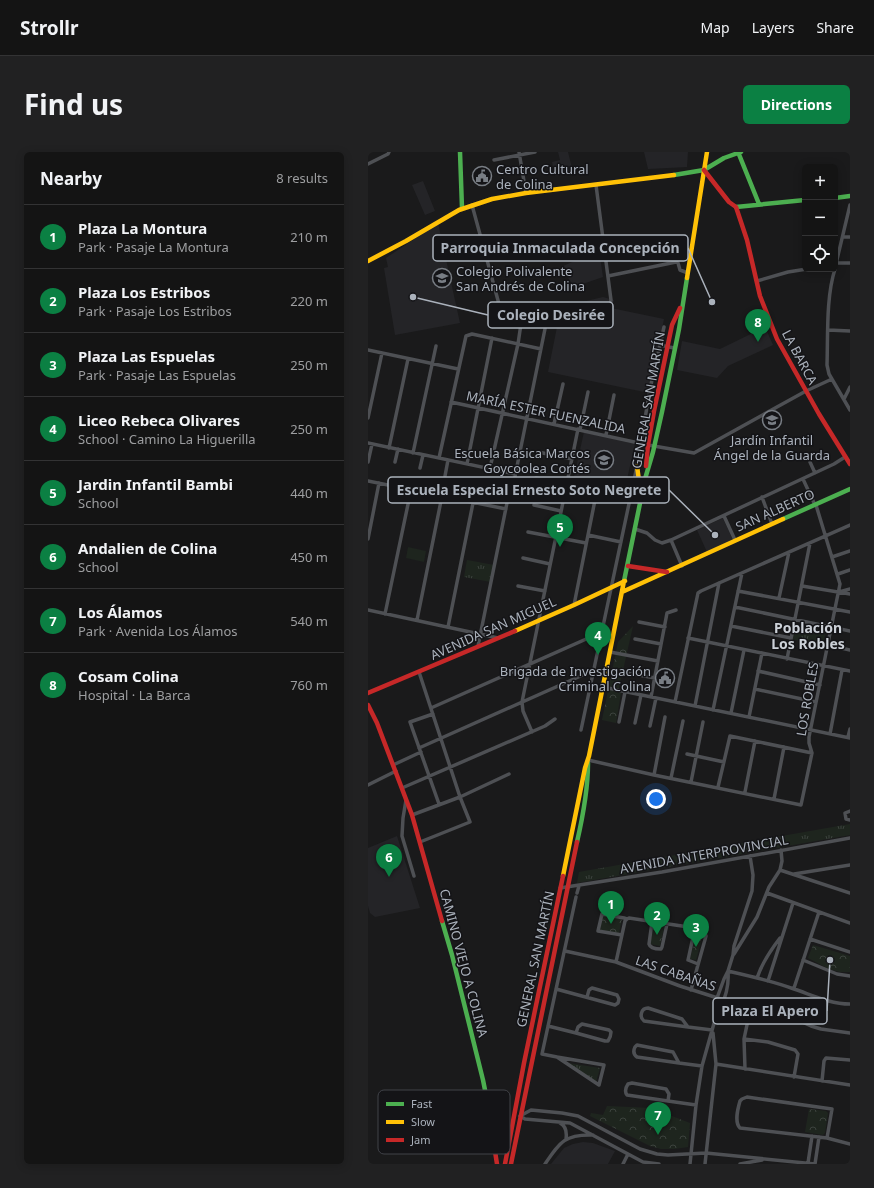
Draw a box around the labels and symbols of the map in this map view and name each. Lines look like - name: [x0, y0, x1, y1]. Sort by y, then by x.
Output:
- place label: Centro Cultural de Colina: [496, 160, 589, 193]
- public building icon: Centro Cultural de Colina: [471, 165, 493, 187]
- callout: Parroquia Inmaculada Concepción: [433, 235, 688, 261]
- text: Parroquia Inmaculada Concepción: [440, 238, 680, 257]
- place label: Colegio Polivalente San Andrés de Colina: [456, 262, 585, 295]
- school or university icon: Colegio Polivalente San Andrés de Colina: [431, 267, 453, 289]
- callout: Colegio Desirée: [488, 302, 613, 328]
- text: Colegio Desirée: [497, 305, 605, 324]
- pin: 8: [745, 309, 771, 342]
- street label: LA BARCA: [778, 326, 822, 388]
- street label: GENERAL SAN MARTÍN: [627, 330, 669, 470]
- street label: MARÍA ESTER FUENZALIDA: [465, 386, 628, 438]
- school or university icon: Jardín Infantil Ángel de la Guarda: [761, 409, 783, 431]
- place label: Jardín Infantil Ángel de la Guarda: [714, 431, 830, 464]
- place label: Escuela Básica Marcos Goycoolea Cortés: [454, 444, 590, 477]
- school or university icon: Escuela Básica Marcos Goycoolea Cortés: [593, 449, 615, 471]
- callout: Escuela Especial Ernesto Soto Negrete: [388, 477, 669, 503]
- text: Escuela Especial Ernesto Soto Negrete: [397, 480, 661, 499]
- street label: SAN ALBERTO: [733, 485, 817, 535]
- pin: 5: [547, 514, 573, 547]
- street label: AVENIDA SAN MIGUEL: [427, 592, 559, 664]
- district label: Población Los Robles: [771, 618, 845, 653]
- pin: 4: [585, 622, 611, 655]
- street label: LOS ROBLES: [792, 660, 822, 738]
- place label: Brigada de Investigación Criminal Colina: [500, 662, 651, 695]
- public building icon: Brigada de Investigación Criminal Colina: [654, 667, 676, 689]
- your location: [646, 789, 666, 809]
- street label: AVENIDA INTERPROVINCIAL: [618, 830, 790, 878]
- pin: 6: [376, 844, 402, 877]
- street label: CAMINO VIEJO A COLINA: [436, 887, 493, 1040]
- street label: GENERAL SAN MARTÍN: [512, 889, 558, 1029]
- pin: 1: [598, 891, 624, 924]
- pin: 2: [644, 902, 670, 935]
- pin: 3: [683, 914, 709, 947]
- street label: LAS CABAÑAS: [633, 951, 719, 995]
- callout: Plaza El Apero: [713, 998, 827, 1024]
- text: Plaza El Apero: [721, 1001, 819, 1020]
- legend: [378, 1090, 510, 1154]
- text: Fast: [411, 1096, 432, 1111]
- pin: 7: [645, 1102, 671, 1135]
- text: Slow: [411, 1114, 435, 1129]
- text: Jam: [410, 1132, 430, 1147]

